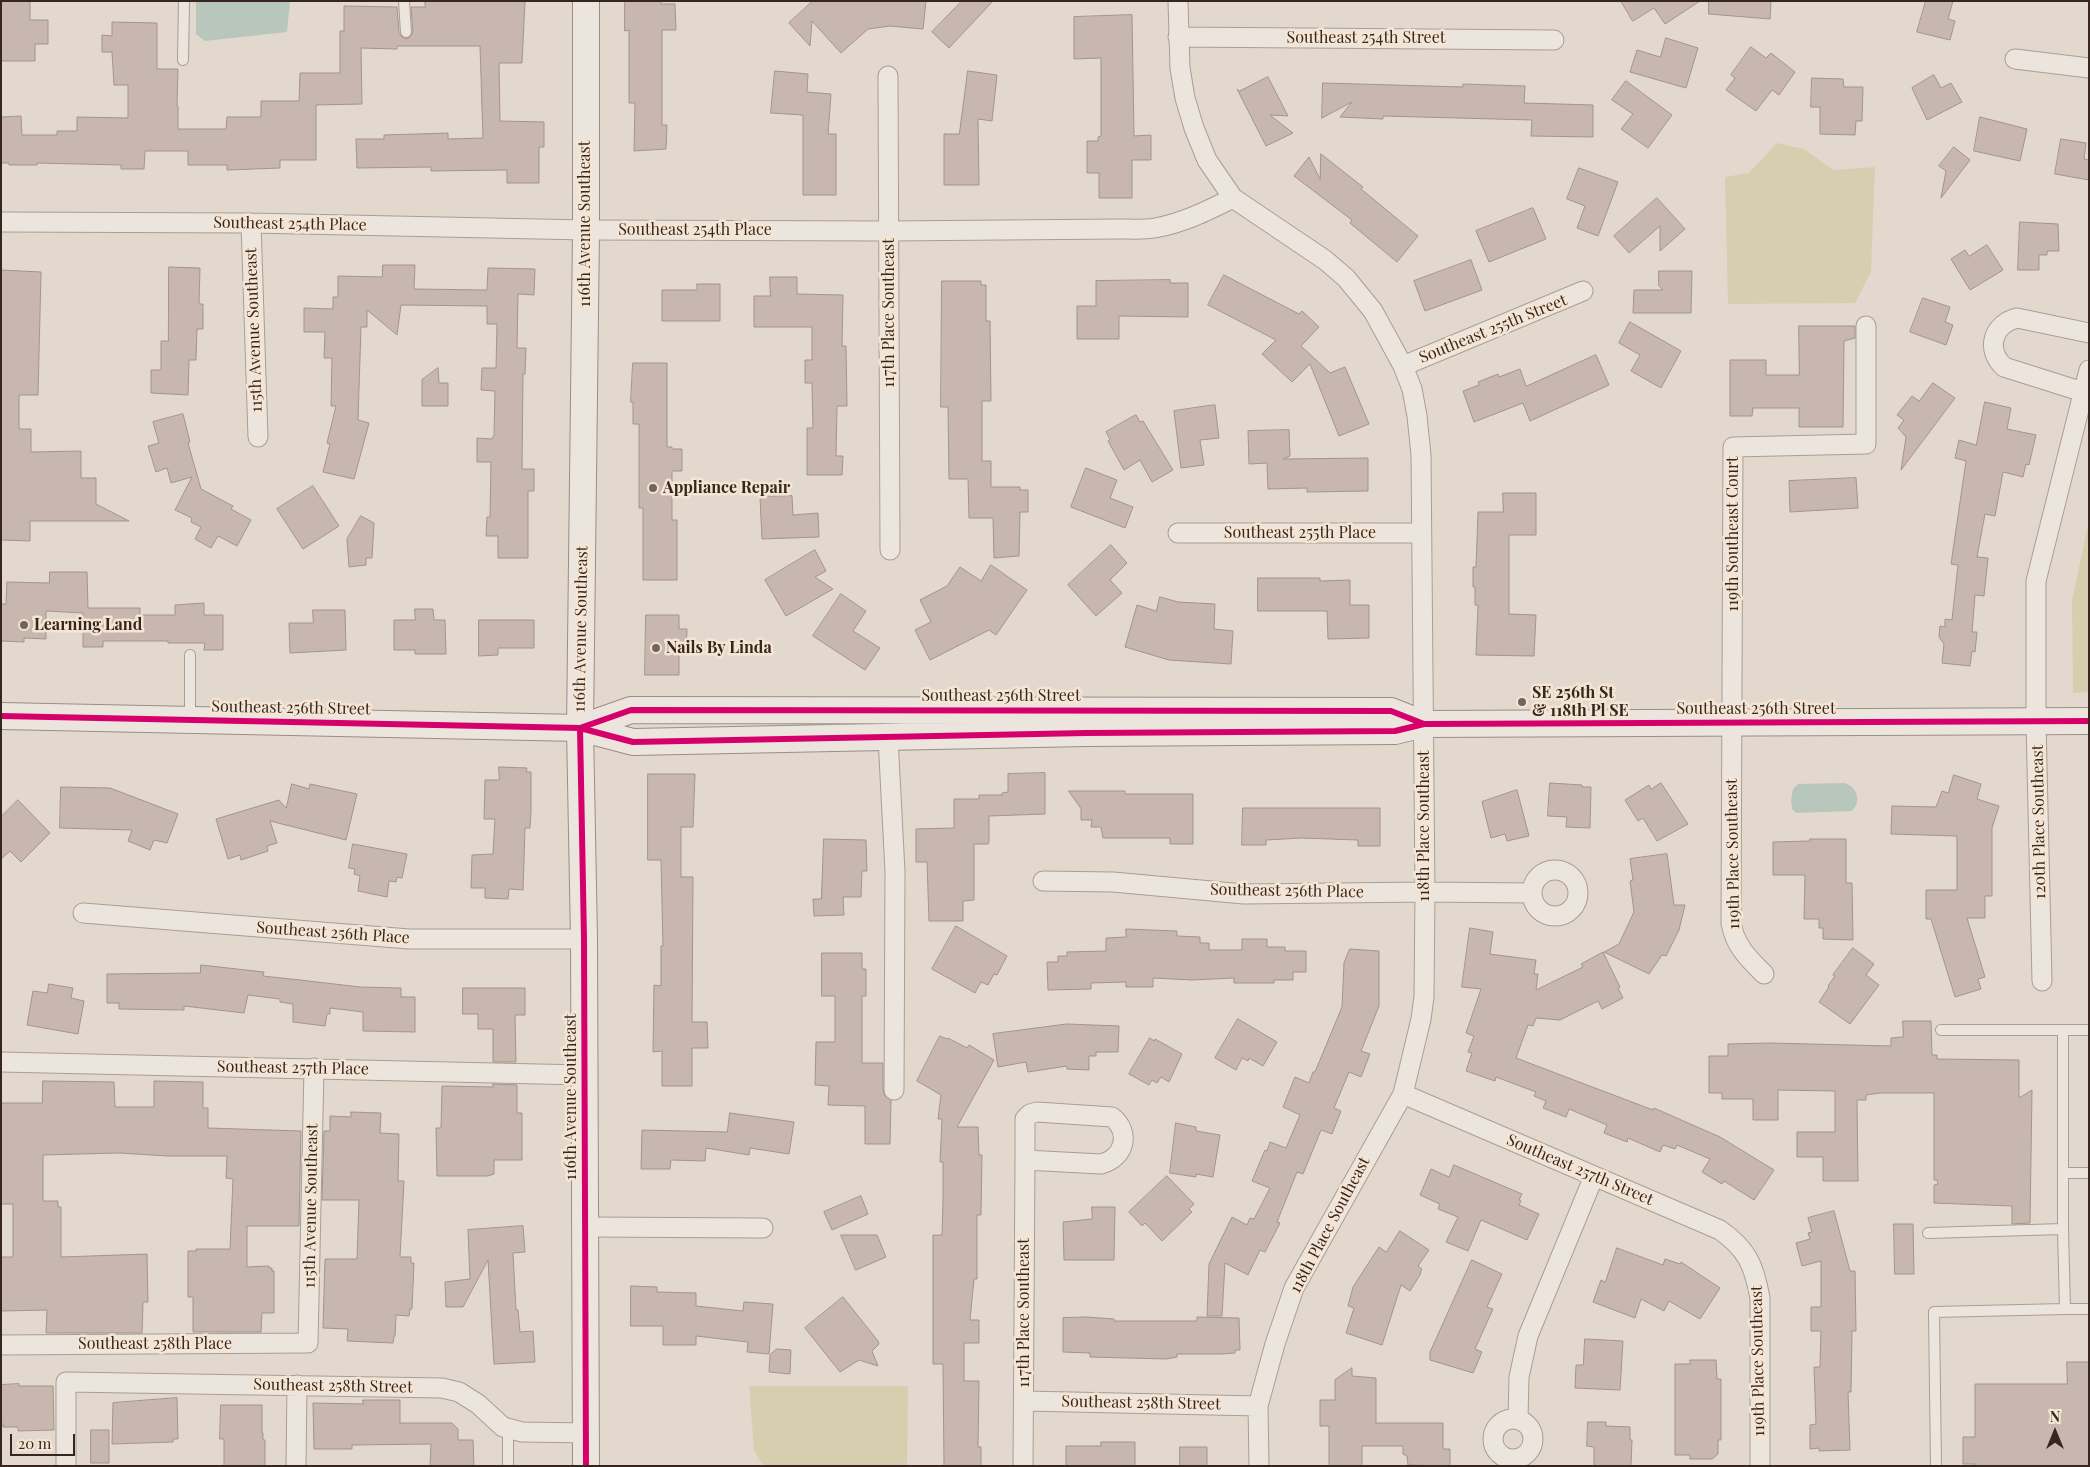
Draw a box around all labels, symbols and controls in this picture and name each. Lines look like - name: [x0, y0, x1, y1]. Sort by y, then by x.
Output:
- street label: Southeast 254th Street: [1287, 28, 1445, 48]
- street label: 116th Avenue Southeast: [575, 141, 595, 307]
- street label: Southeast 254th Place: [213, 213, 367, 235]
- street label: Southeast 254th Place: [618, 220, 772, 240]
- street label: 117th Place Southeast: [879, 238, 899, 388]
- street label: 115th Avenue Southeast: [242, 247, 266, 413]
- street label: Southeast 255th Street: [1416, 291, 1570, 367]
- street label: 119th Southeast Court: [1723, 456, 1743, 612]
- place label: Appliance Repair: [663, 478, 790, 498]
- marker: Appliance Repair: [647, 482, 659, 494]
- street label: Southeast 255th Place: [1224, 523, 1376, 543]
- street label: 116th Avenue Southeast: [570, 546, 592, 712]
- place label: Learning Land: [34, 615, 142, 635]
- marker: Learning Land: [18, 619, 30, 631]
- place label: Nails By Linda: [666, 638, 772, 658]
- marker: Nails By Linda: [650, 642, 662, 654]
- place label: SE 256th St & 118th Pl SE: [1532, 683, 1629, 721]
- street label: Southeast 256th Street: [921, 686, 1081, 706]
- marker: SE 256th St & 118th Pl SE: [1516, 696, 1528, 708]
- street label: Southeast 256th Street: [211, 697, 371, 719]
- street label: Southeast 256th Street: [1676, 699, 1836, 719]
- street label: 120th Place Southeast: [2028, 745, 2050, 899]
- street label: 118th Place Southeast: [1414, 750, 1434, 902]
- street label: 119th Place Southeast: [1722, 778, 1744, 930]
- street label: Southeast 256th Place: [1210, 880, 1364, 902]
- street label: Southeast 256th Place: [256, 918, 410, 948]
- street label: 116th Avenue Southeast: [561, 1014, 581, 1180]
- street label: Southeast 257th Place: [217, 1057, 369, 1079]
- street label: 115th Avenue Southeast: [300, 1123, 322, 1289]
- street label: Southeast 257th Street: [1504, 1130, 1656, 1210]
- street label: 118th Place Southeast: [1286, 1154, 1374, 1296]
- street label: 117th Place Southeast: [1014, 1238, 1034, 1388]
- street label: 119th Place Southeast: [1747, 1285, 1769, 1437]
- street label: Southeast 258th Place: [78, 1334, 232, 1354]
- street label: Southeast 258th Street: [253, 1375, 413, 1397]
- street label: Southeast 258th Street: [1061, 1392, 1221, 1414]
- north arrow: [2030, 1407, 2080, 1457]
- text: N: [2050, 1407, 2060, 1426]
- scale bar: [12, 1424, 78, 1456]
- text: 20 m: [18, 1433, 51, 1453]

